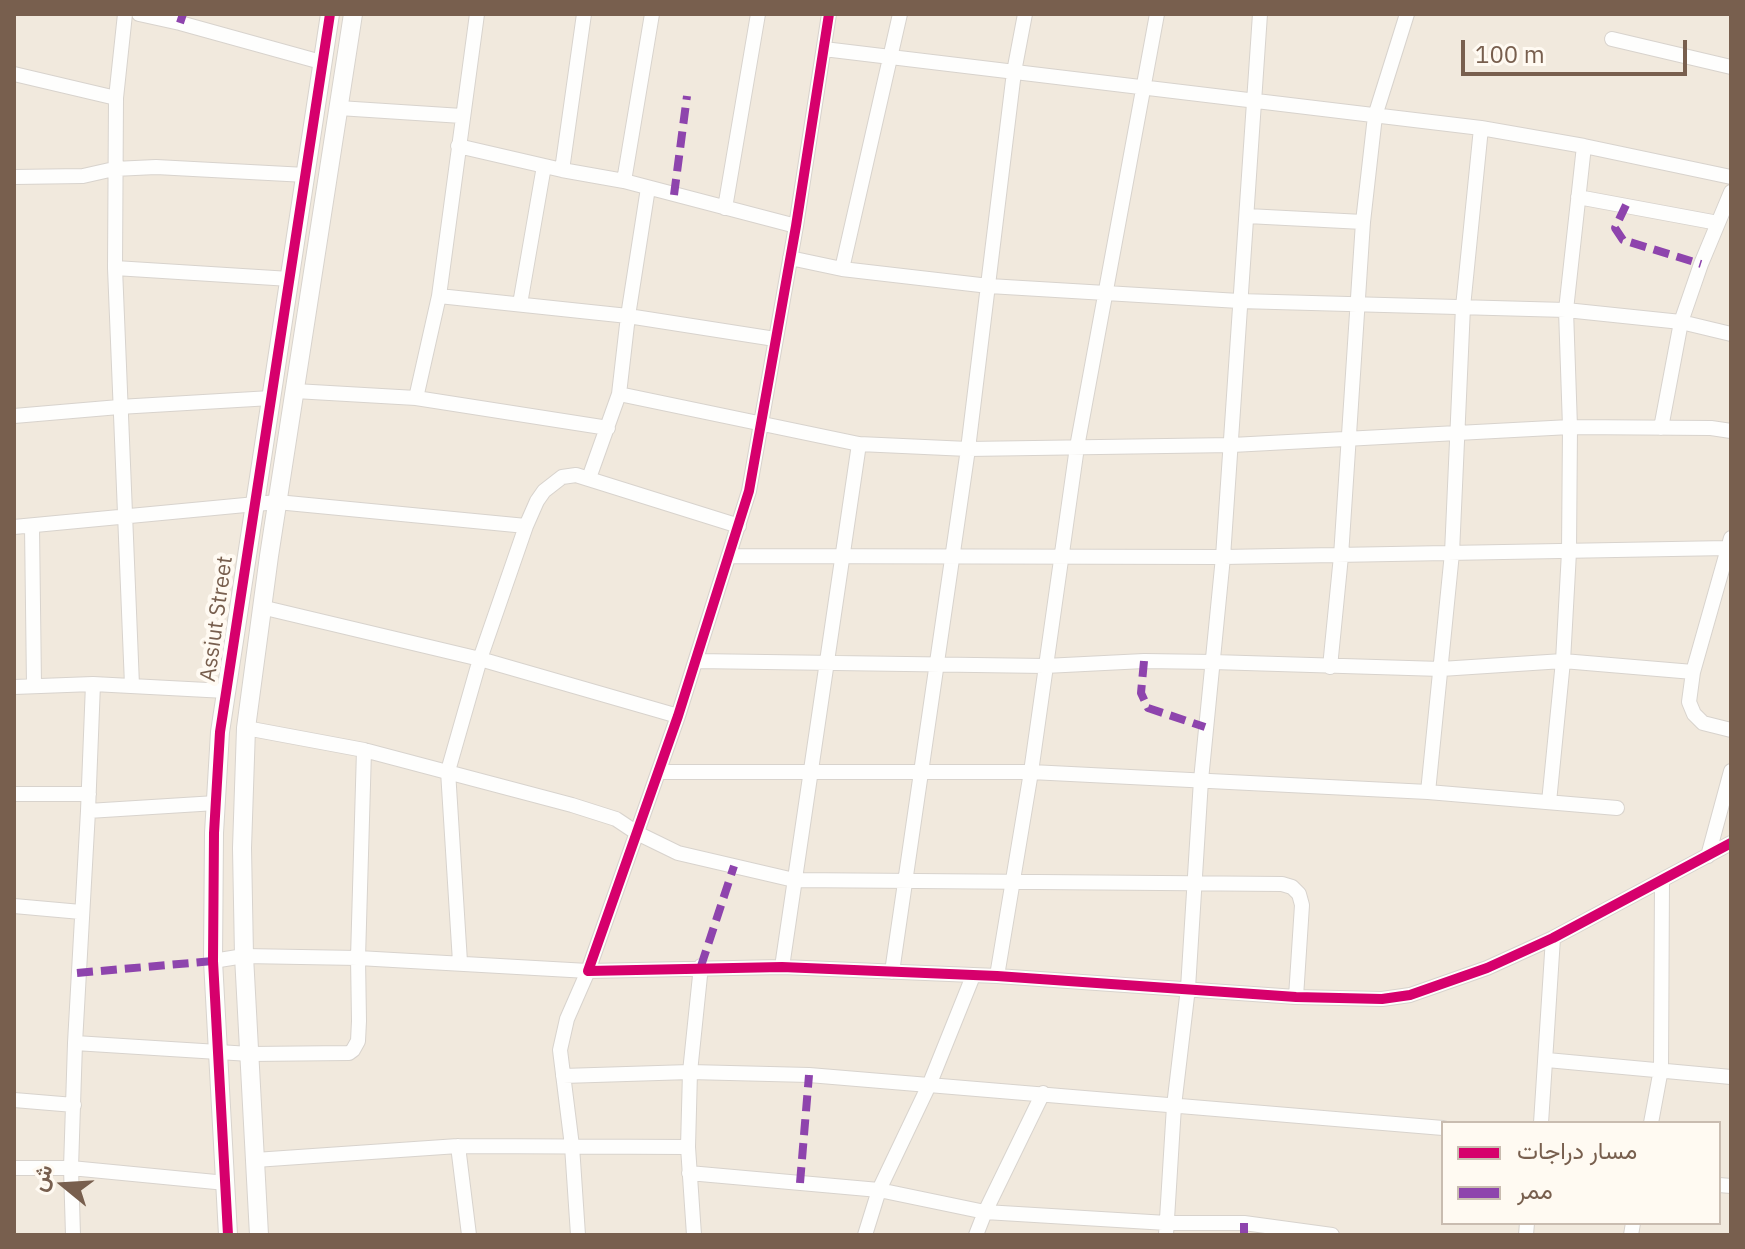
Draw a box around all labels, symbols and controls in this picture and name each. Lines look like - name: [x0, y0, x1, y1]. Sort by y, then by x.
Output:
- scale bar: [1465, 24, 1691, 74]
- text: 100 m: [1475, 38, 1545, 70]
- street label: Assiut Street: [195, 554, 239, 684]
- legend: [1441, 1121, 1721, 1225]
- text: مسار دراجات: [1517, 1134, 1637, 1166]
- north arrow: [24, 1145, 104, 1225]
- text: ش: [23, 1160, 59, 1194]
- text: ممر: [1517, 1174, 1553, 1206]

